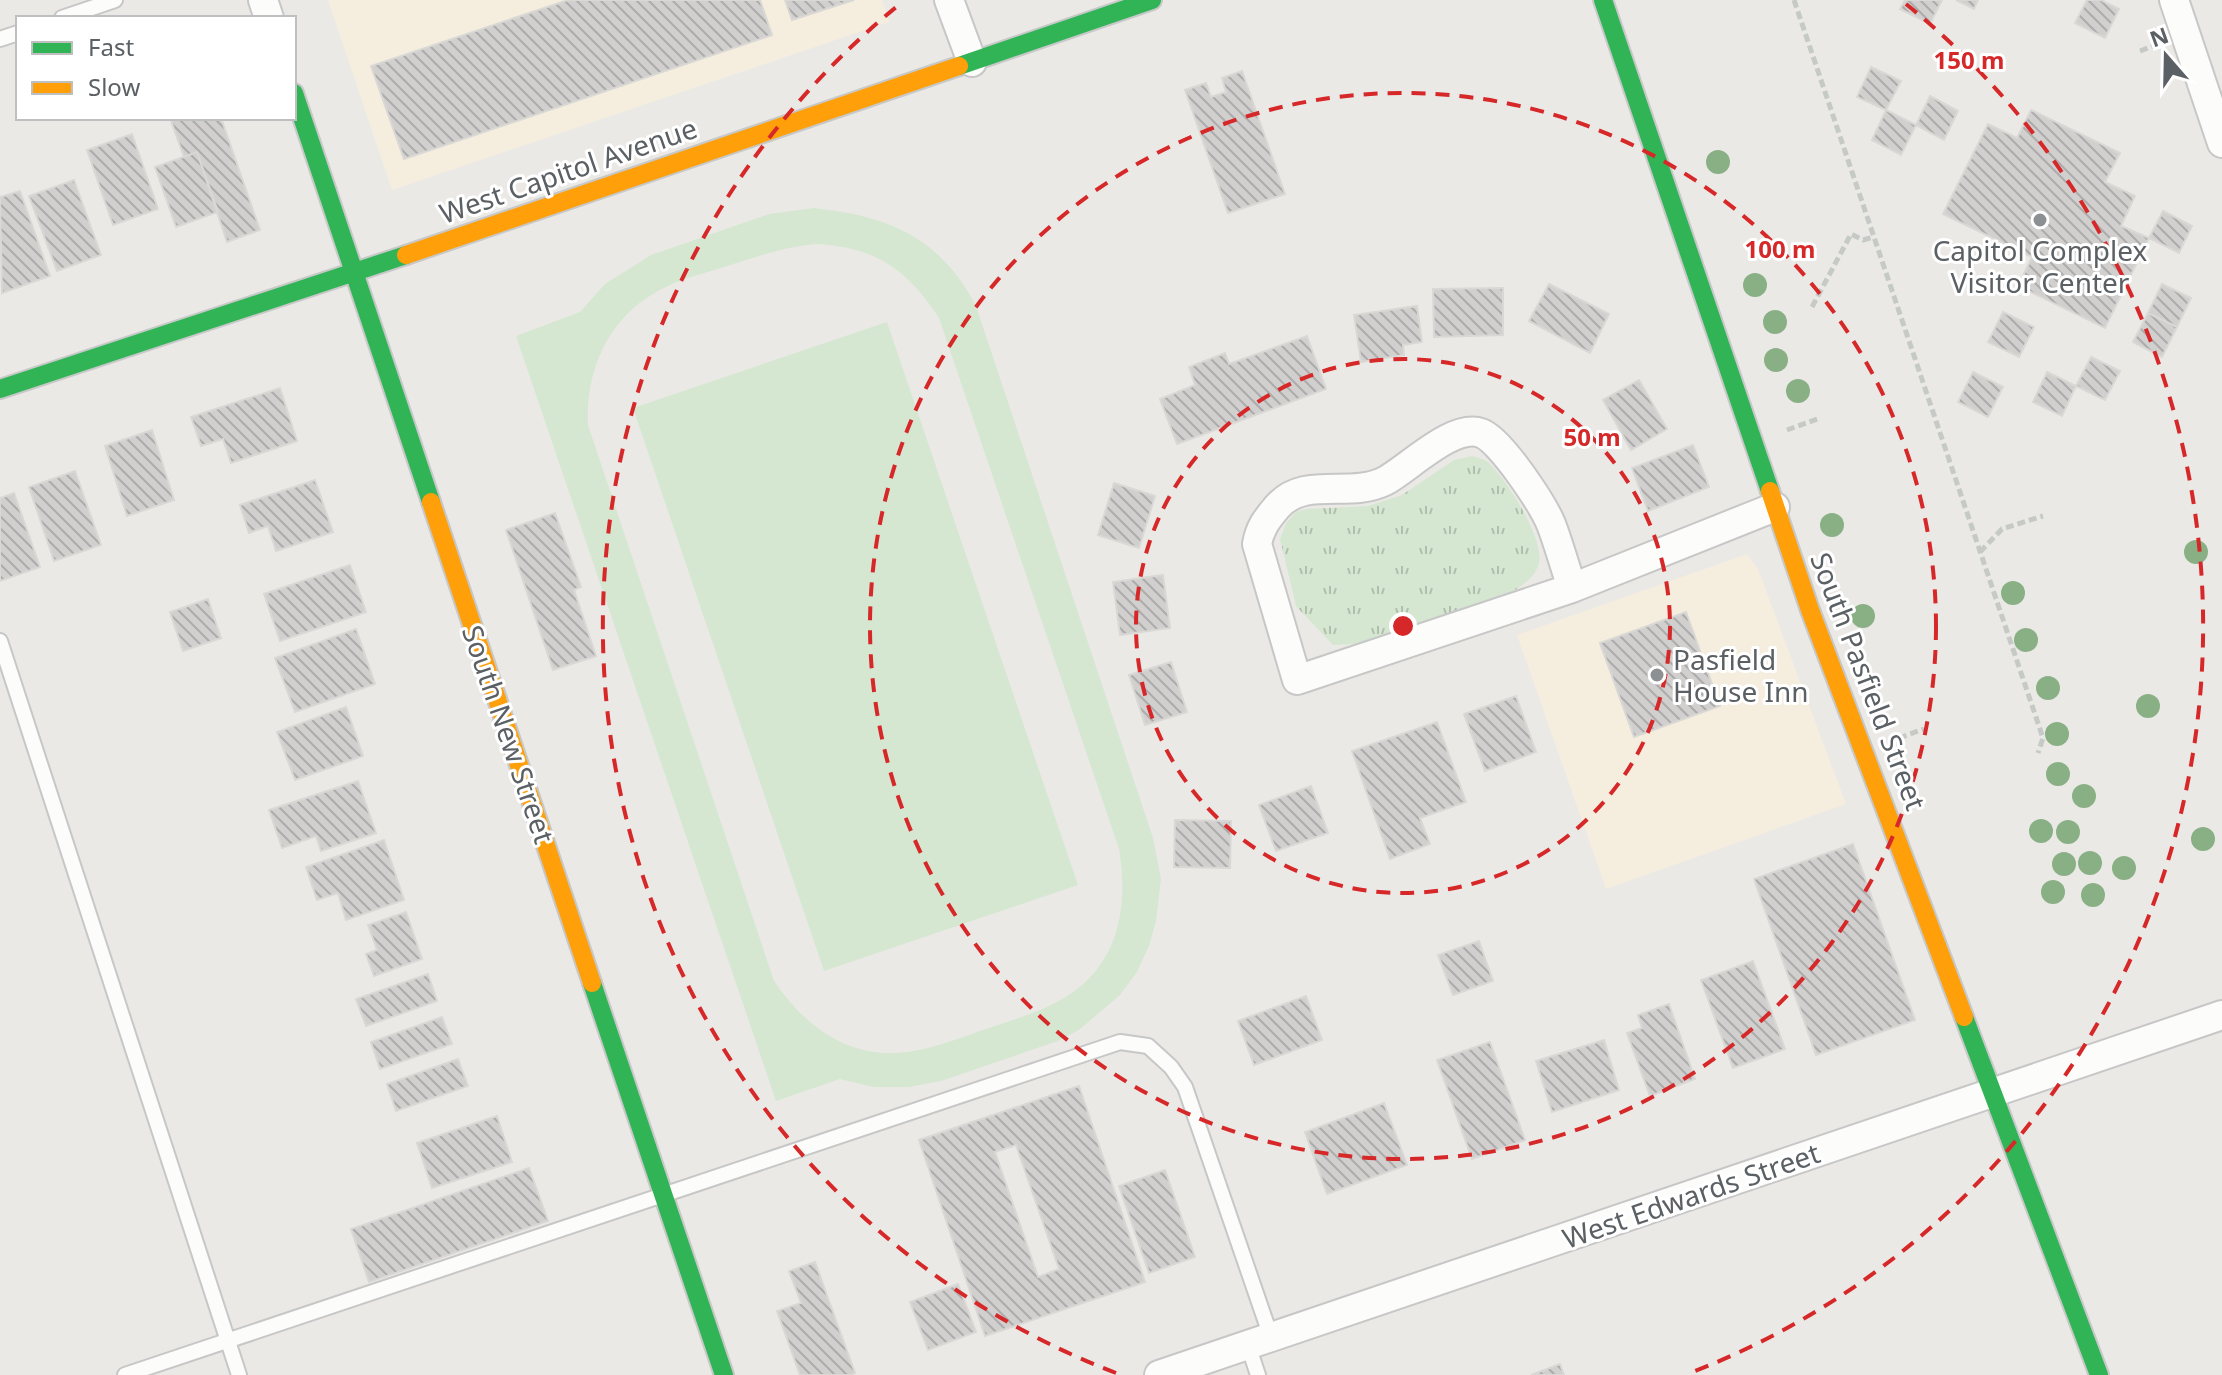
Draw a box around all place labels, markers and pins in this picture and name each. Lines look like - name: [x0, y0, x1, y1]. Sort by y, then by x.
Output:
- marker: Capitol Complex Visitor Center: [2031, 211, 2049, 229]
- place label: Capitol Complex Visitor Center: [1933, 231, 2148, 301]
- centre of rings: [1389, 612, 1417, 640]
- place label: Pasfield House Inn: [1673, 640, 1809, 710]
- marker: Pasfield House Inn: [1648, 666, 1666, 684]

